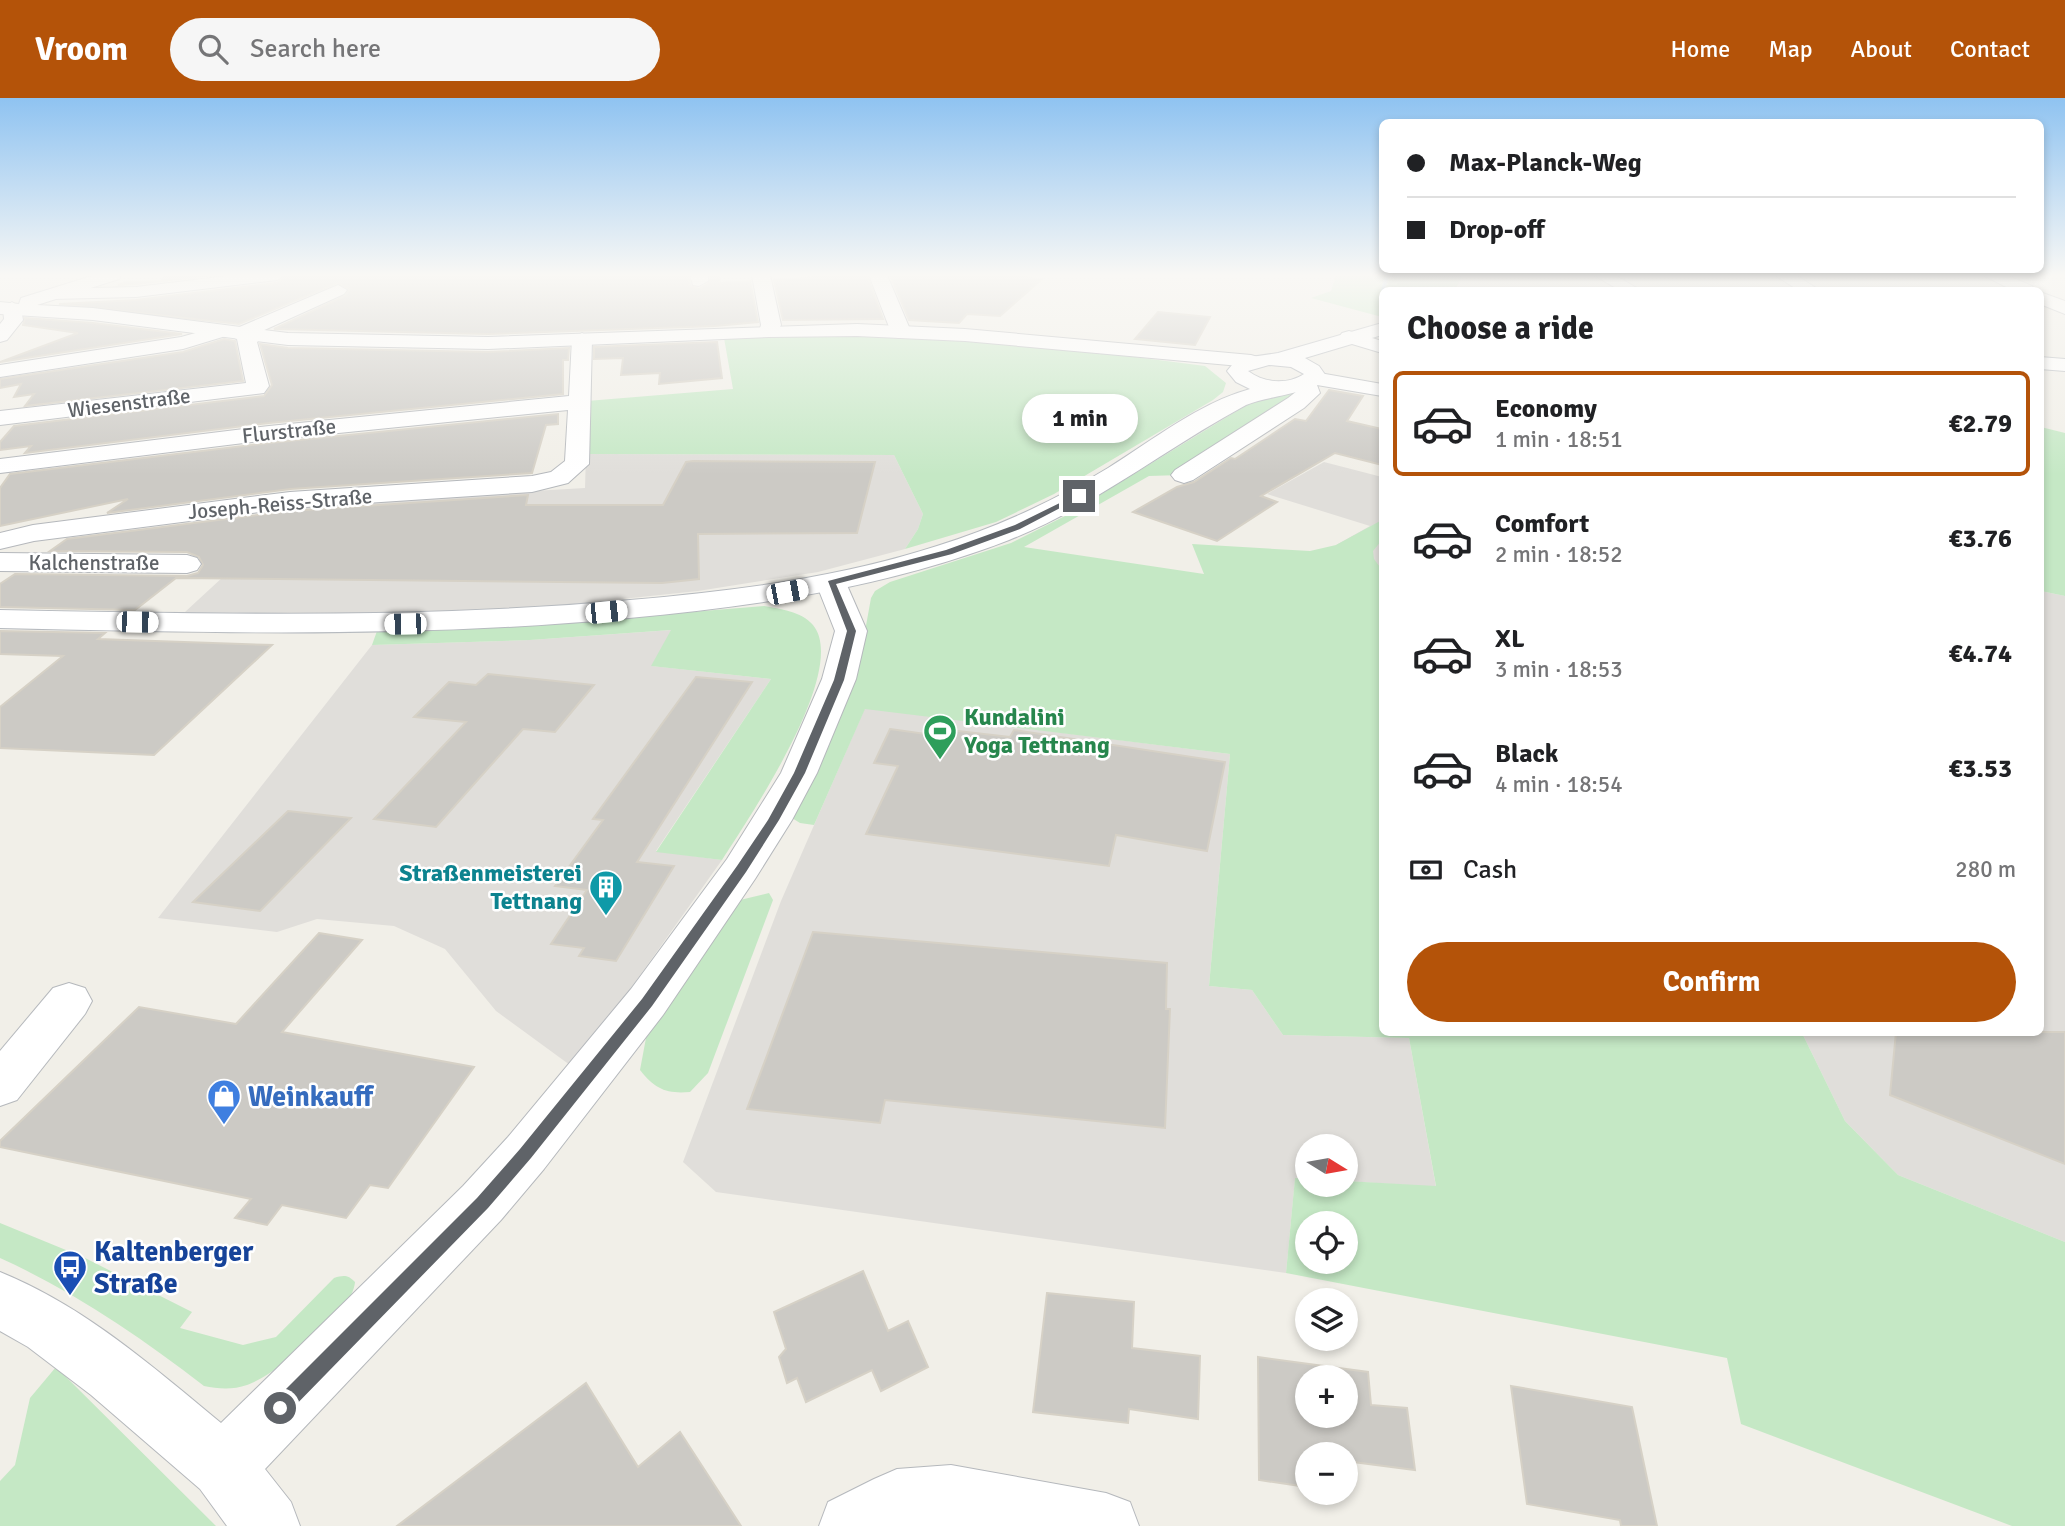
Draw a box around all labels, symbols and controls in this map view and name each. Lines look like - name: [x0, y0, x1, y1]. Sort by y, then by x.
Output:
- search box: [170, 18, 660, 81]
- text: Vroom: [35, 29, 128, 70]
- icon: search: [194, 30, 232, 68]
- text: Search here: [250, 33, 381, 65]
- text: Home: [1670, 34, 1730, 64]
- text: Map: [1768, 34, 1813, 64]
- text: About: [1851, 34, 1912, 64]
- text: Contact: [1950, 34, 2030, 64]
- text: Max-Planck-Weg: [1449, 147, 1642, 179]
- text: Drop-off: [1449, 214, 1545, 246]
- text: Choose a ride: [1407, 309, 1594, 348]
- street label: Wiesenstraße: [66, 383, 192, 423]
- icon: car: [1411, 392, 1474, 455]
- text: Economy: [1495, 393, 1597, 425]
- callout: 1 min: [1021, 394, 1137, 444]
- text: 1 min: [1052, 404, 1108, 433]
- text: €2.79: [1948, 408, 2012, 440]
- street label: Flurstraße: [241, 413, 337, 449]
- text: 1 min · 18:51: [1495, 425, 1623, 454]
- route end: [1063, 480, 1095, 512]
- street label: Joseph-Reiss-Straße: [187, 483, 373, 525]
- icon: car: [1411, 507, 1474, 570]
- text: Comfort: [1495, 508, 1589, 540]
- text: €3.76: [1948, 523, 2012, 555]
- text: 2 min · 18:52: [1495, 540, 1623, 569]
- street label: Kalchenstraße: [29, 550, 159, 576]
- car: [765, 578, 810, 606]
- car: [585, 599, 628, 625]
- car: [116, 611, 159, 633]
- car: [384, 613, 427, 635]
- icon: car: [1411, 622, 1474, 685]
- text: XL: [1495, 623, 1525, 655]
- text: €4.74: [1948, 638, 2012, 670]
- text: 3 min · 18:53: [1495, 655, 1623, 684]
- place label: Kundalini Yoga Tettnang: [963, 702, 1110, 760]
- sports icon: Kundalini Yoga Tettnang: [921, 712, 959, 761]
- icon: car: [1411, 737, 1474, 800]
- text: Black: [1495, 738, 1558, 770]
- text: €3.53: [1948, 753, 2012, 785]
- text: 4 min · 18:54: [1495, 770, 1623, 799]
- icon: cash: [1407, 851, 1445, 889]
- text: Cash: [1463, 854, 1517, 886]
- text: 280 m: [1955, 855, 2016, 884]
- place label: Straßenmeisterei Tettnang: [399, 858, 582, 916]
- building icon: Straßenmeisterei Tettnang: [587, 868, 625, 917]
- button: Confirm: [1407, 942, 2016, 1022]
- shop icon: Weinkauff: [205, 1077, 243, 1126]
- place label: Weinkauff: [248, 1080, 374, 1114]
- north arrow: [1295, 1134, 1358, 1197]
- map controls: [1295, 1134, 1358, 1505]
- button: locate: [1295, 1211, 1358, 1274]
- place label: Kaltenberger Straße: [94, 1235, 254, 1301]
- bus stop icon: Kaltenberger Straße: [51, 1248, 89, 1297]
- button: layers: [1295, 1288, 1358, 1351]
- button: +: [1295, 1365, 1358, 1428]
- route start: [264, 1392, 296, 1424]
- button: −: [1295, 1442, 1358, 1505]

